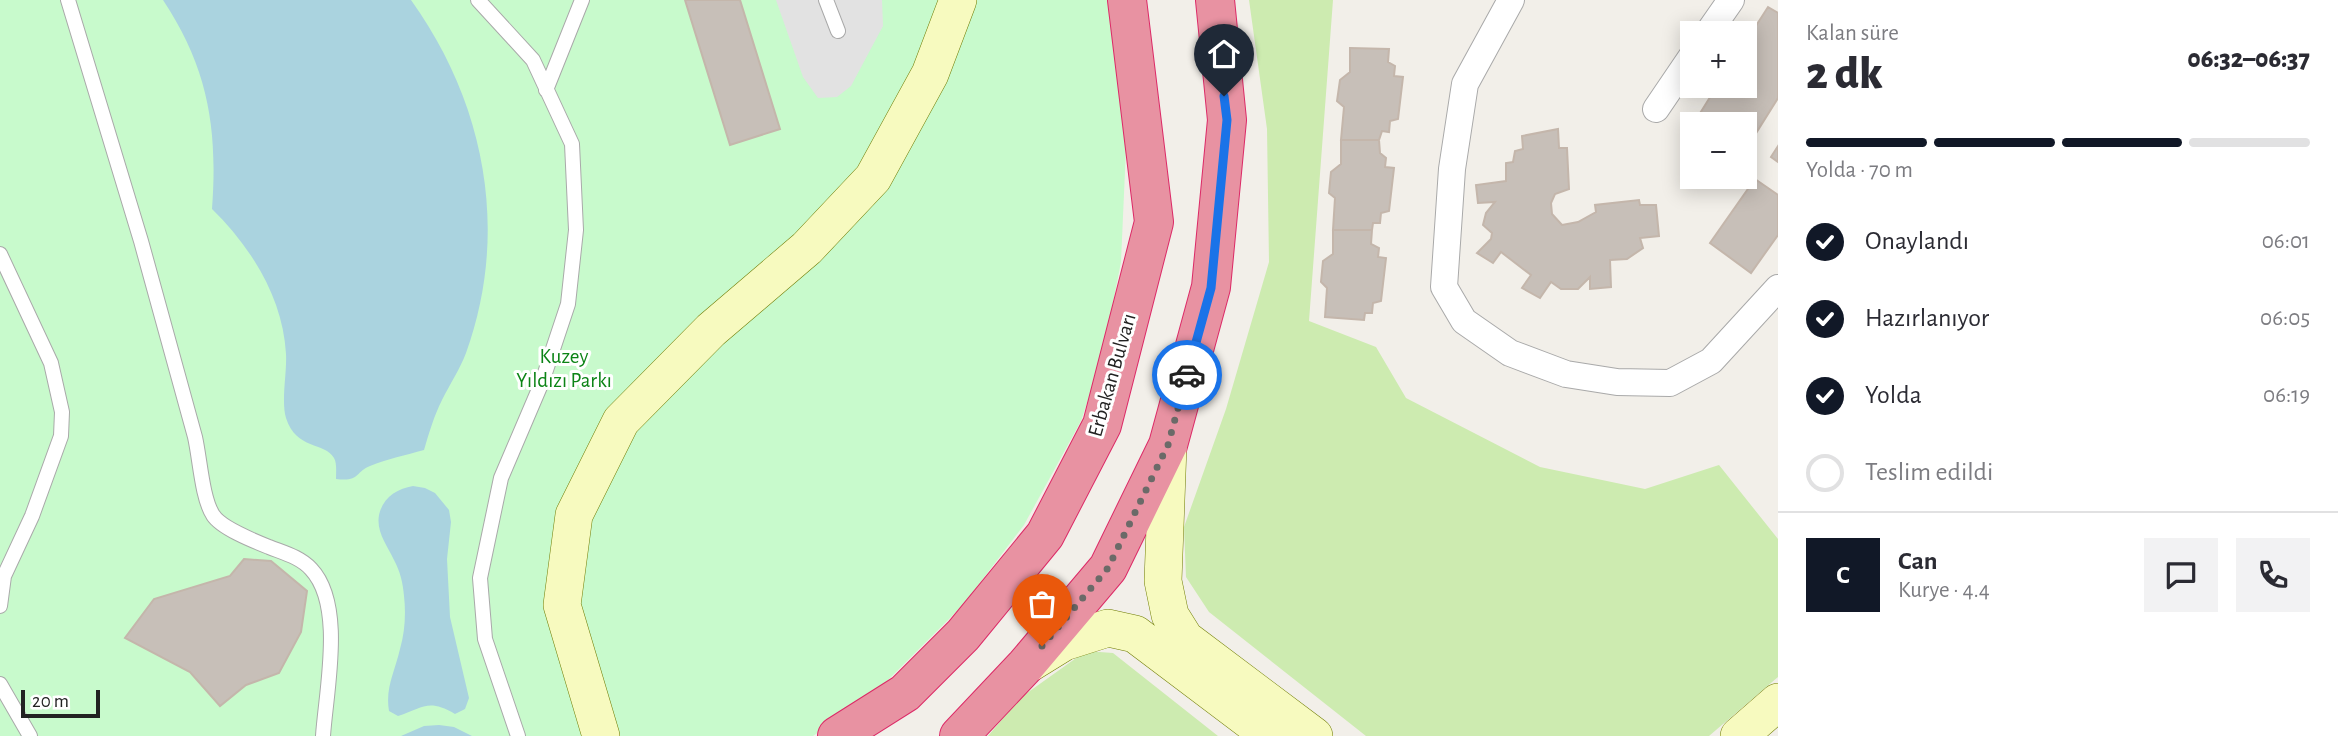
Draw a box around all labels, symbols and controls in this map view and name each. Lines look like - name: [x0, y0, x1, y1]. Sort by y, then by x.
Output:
- map controls: [1680, 21, 1757, 189]
- button: +: [1680, 21, 1757, 98]
- text: Kalan süre: [1806, 22, 1899, 45]
- pin: [1194, 24, 1254, 96]
- icon: home: [1205, 35, 1243, 73]
- text: 06:32–06:37: [2187, 46, 2310, 72]
- text: 2 dk: [1806, 51, 1883, 97]
- button: −: [1680, 112, 1757, 189]
- text: Yolda · 70 m: [1806, 159, 1913, 182]
- icon: check: [1806, 223, 1844, 261]
- text: Onaylandı: [1865, 228, 1969, 254]
- text: 06:01: [2262, 230, 2310, 253]
- icon: check: [1806, 300, 1844, 338]
- text: Hazırlanıyor: [1865, 305, 1989, 331]
- text: 06:05: [2260, 307, 2310, 330]
- street label: Erbakan Bulvarı: [1084, 311, 1140, 439]
- courier: [1152, 340, 1222, 410]
- park label: Kuzey Yıldızı Parkı: [516, 346, 612, 391]
- icon: car: [1168, 356, 1206, 394]
- icon: check: [1806, 377, 1844, 415]
- text: Yolda: [1865, 382, 1922, 408]
- text: 06:19: [2263, 384, 2310, 407]
- text: Teslim edildi: [1865, 459, 1993, 485]
- button: chat: [2144, 538, 2218, 612]
- button: phone: [2236, 538, 2310, 612]
- text: Can: [1898, 548, 1938, 574]
- text: C: [1836, 562, 1850, 588]
- pin: [1012, 574, 1072, 646]
- text: Kurye · 4.4: [1898, 579, 1990, 602]
- icon: bag: [1023, 585, 1061, 623]
- scale bar: [21, 687, 100, 719]
- text: 20 m: [32, 692, 69, 711]

